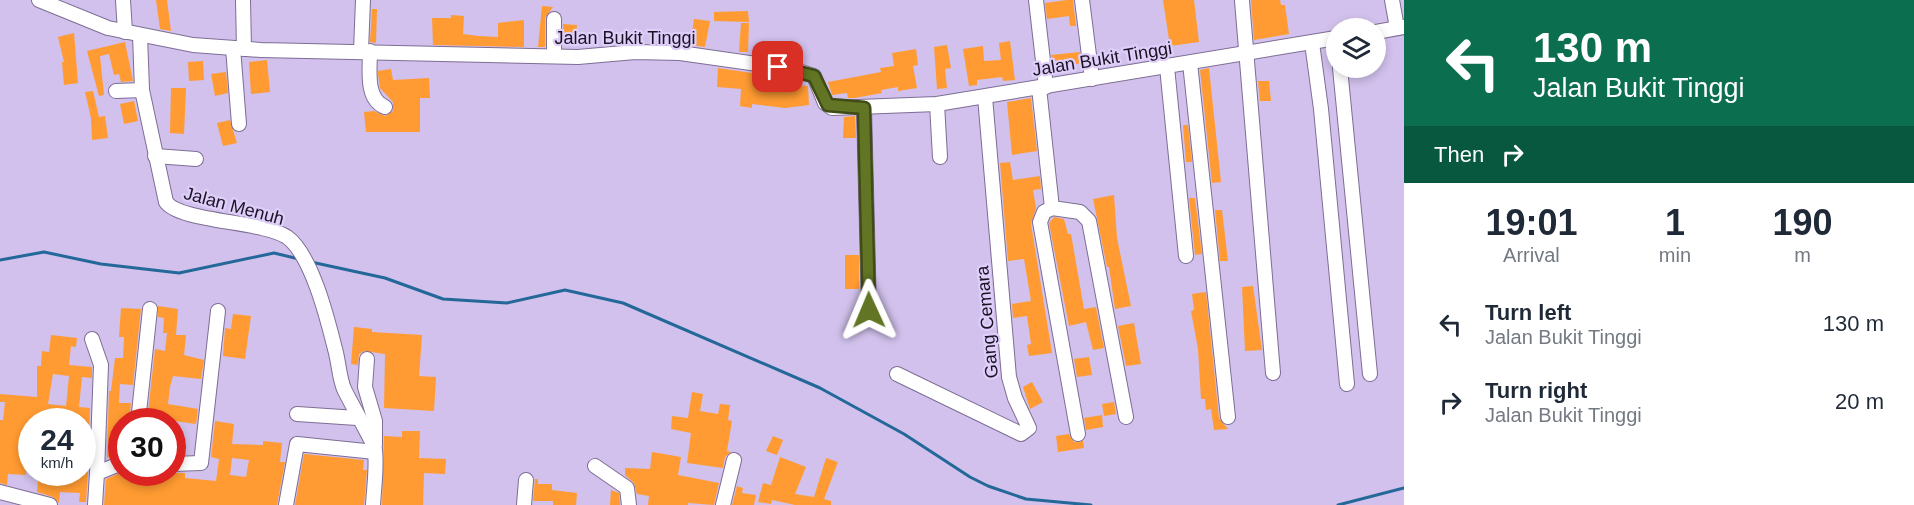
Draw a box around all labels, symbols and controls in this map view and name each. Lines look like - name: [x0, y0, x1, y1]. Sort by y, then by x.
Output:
- map controls: [1326, 18, 1386, 78]
- button: layers: [1326, 18, 1386, 78]
- icon: left: [1434, 24, 1512, 102]
- text: 130 m: [1533, 24, 1652, 71]
- street label: Jalan Bukit Tinggi: [554, 28, 696, 48]
- street label: Jalan Bukit Tinggi: [1031, 38, 1173, 80]
- pin: [752, 41, 803, 92]
- icon: arrive: [761, 50, 794, 83]
- text: Jalan Bukit Tinggi: [1533, 73, 1745, 103]
- icon: right: [1496, 138, 1529, 171]
- text: Then: [1434, 142, 1484, 167]
- street label: Jalan Menuh: [182, 183, 286, 229]
- text: 19:01: [1485, 202, 1577, 243]
- text: 1: [1665, 202, 1685, 243]
- text: 190: [1772, 202, 1833, 243]
- text: Arrival: [1503, 244, 1560, 266]
- text: min: [1659, 244, 1691, 266]
- text: m: [1794, 244, 1811, 266]
- street label: Gang Cemara: [972, 264, 1002, 379]
- position arrow: [837, 278, 901, 342]
- text: Turn left: [1485, 300, 1571, 325]
- icon: left: [1434, 308, 1467, 341]
- text: 130 m: [1823, 311, 1884, 336]
- text: Jalan Bukit Tinggi: [1485, 326, 1642, 348]
- text: Turn right: [1485, 378, 1587, 403]
- icon: right: [1434, 386, 1467, 419]
- text: 20 m: [1835, 389, 1884, 414]
- text: Jalan Bukit Tinggi: [1485, 404, 1642, 426]
- speed limit sign: 30: [108, 408, 186, 486]
- text: 24: [40, 423, 74, 456]
- text: km/h: [41, 454, 73, 471]

